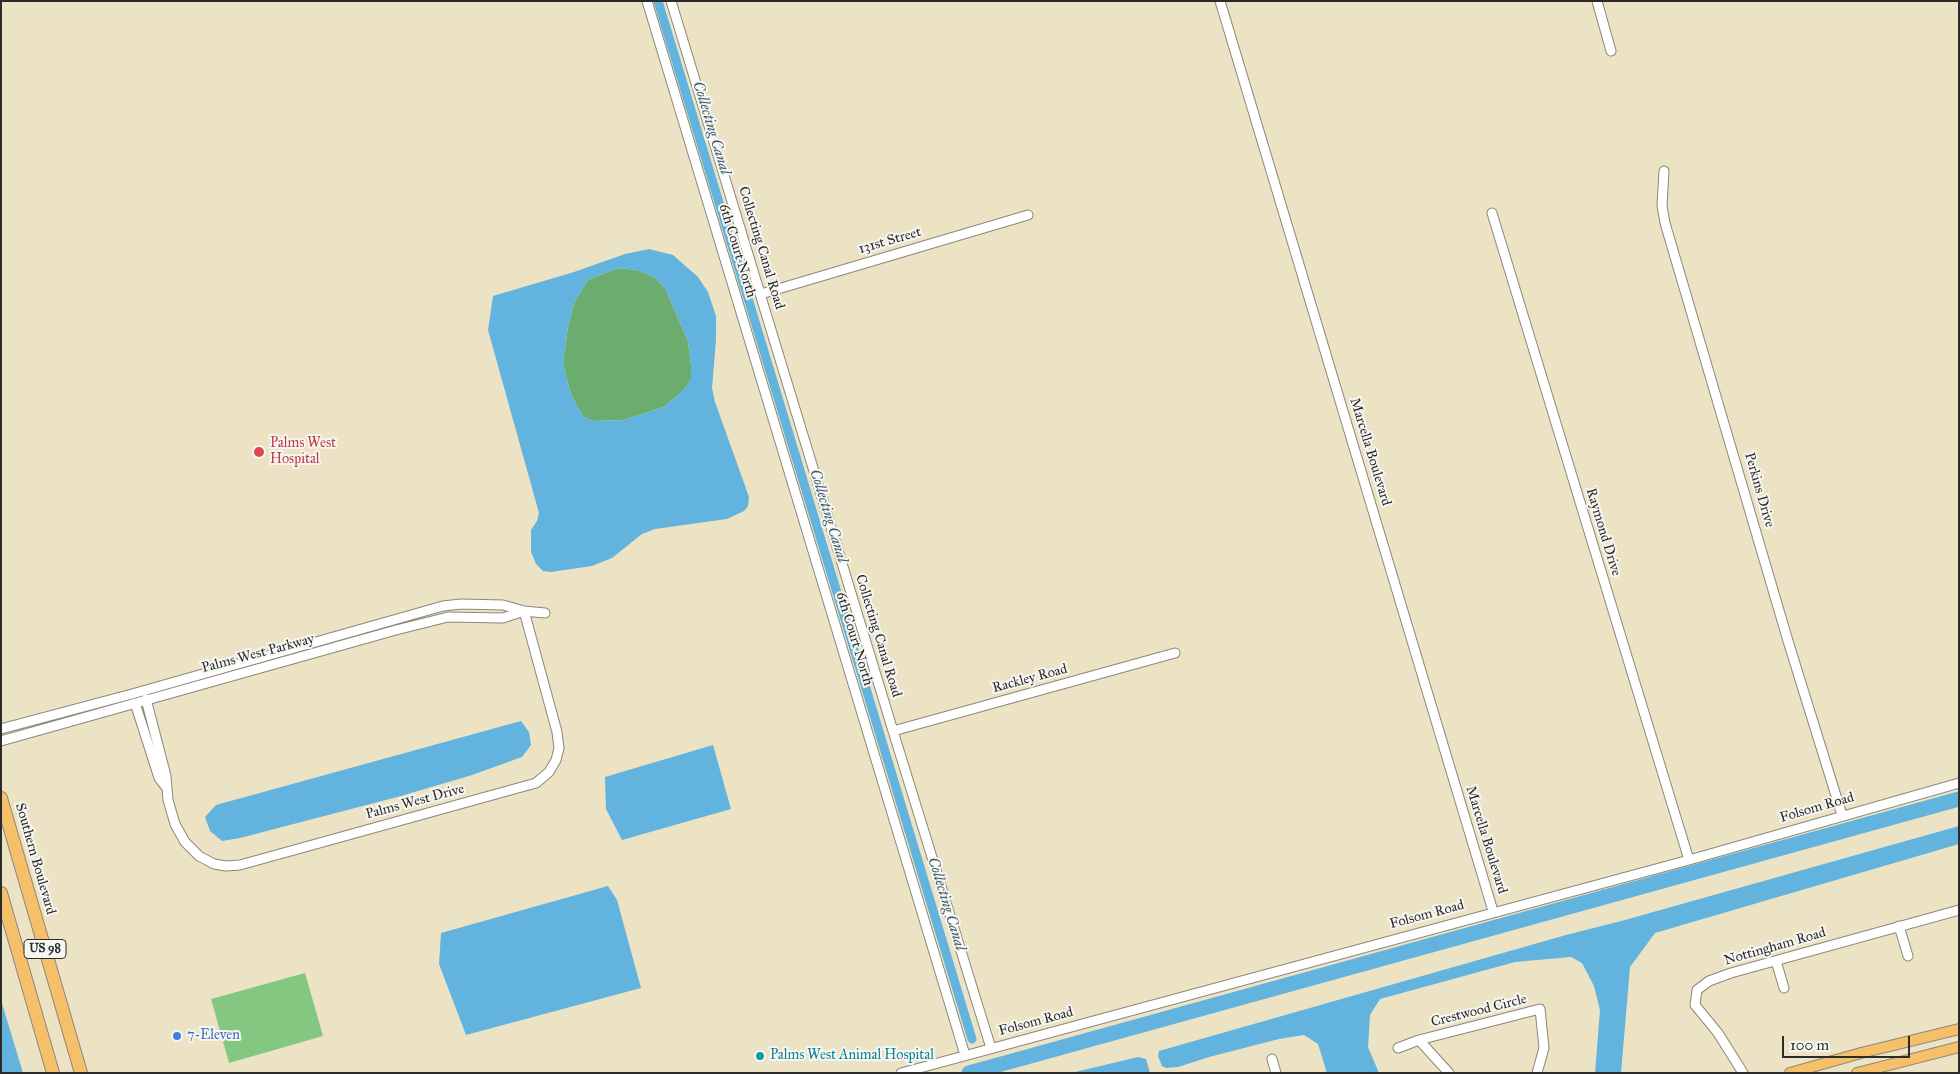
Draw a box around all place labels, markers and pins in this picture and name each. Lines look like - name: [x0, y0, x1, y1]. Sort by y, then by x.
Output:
- place label: Palms West Hospital: [270, 436, 336, 468]
- marker: Palms West Hospital: [252, 445, 266, 459]
- place label: 7-Eleven: [187, 1028, 240, 1044]
- marker: 7-Eleven: [171, 1030, 183, 1042]
- place label: Palms West Animal Hospital: [770, 1048, 934, 1064]
- marker: Palms West Animal Hospital: [754, 1050, 766, 1062]

